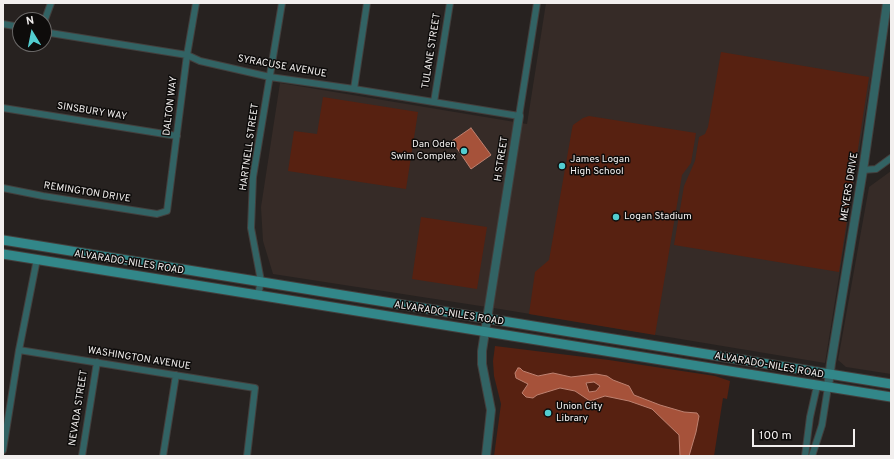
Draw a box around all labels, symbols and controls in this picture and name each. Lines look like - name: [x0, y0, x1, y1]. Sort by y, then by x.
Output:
- north arrow: [12, 12, 52, 52]
- street label: TULANE STREET: [420, 12, 444, 90]
- text: N: [25, 14, 35, 29]
- street label: SYRACUSE AVENUE: [236, 53, 328, 81]
- street label: DALTON WAY: [161, 75, 181, 137]
- street label: SINSBURY WAY: [56, 101, 128, 123]
- street label: HARTNELL STREET: [238, 103, 262, 191]
- street label: H STREET: [493, 136, 511, 182]
- place label: Dan Oden Swim Complex: [391, 139, 456, 162]
- marker: Dan Oden Swim Complex: [459, 146, 469, 156]
- street label: MEYERS DRIVE: [839, 152, 861, 222]
- place label: James Logan High School: [570, 154, 630, 178]
- marker: James Logan High School: [557, 161, 567, 171]
- street label: REMINGTON DRIVE: [43, 180, 131, 206]
- place label: Logan Stadium: [624, 211, 692, 223]
- marker: Logan Stadium: [611, 212, 621, 222]
- street label: ALVARADO-NILES ROAD: [73, 248, 185, 278]
- street label: ALVARADO-NILES ROAD: [393, 299, 505, 329]
- street label: WASHINGTON AVENUE: [87, 345, 191, 373]
- street label: ALVARADO-NILES ROAD: [713, 350, 825, 382]
- street label: NEVADA STREET: [67, 369, 91, 447]
- place label: Union City Library: [556, 401, 602, 424]
- marker: Union City Library: [543, 408, 553, 418]
- scale bar: [754, 421, 857, 447]
- text: 100 m: [759, 428, 792, 444]

